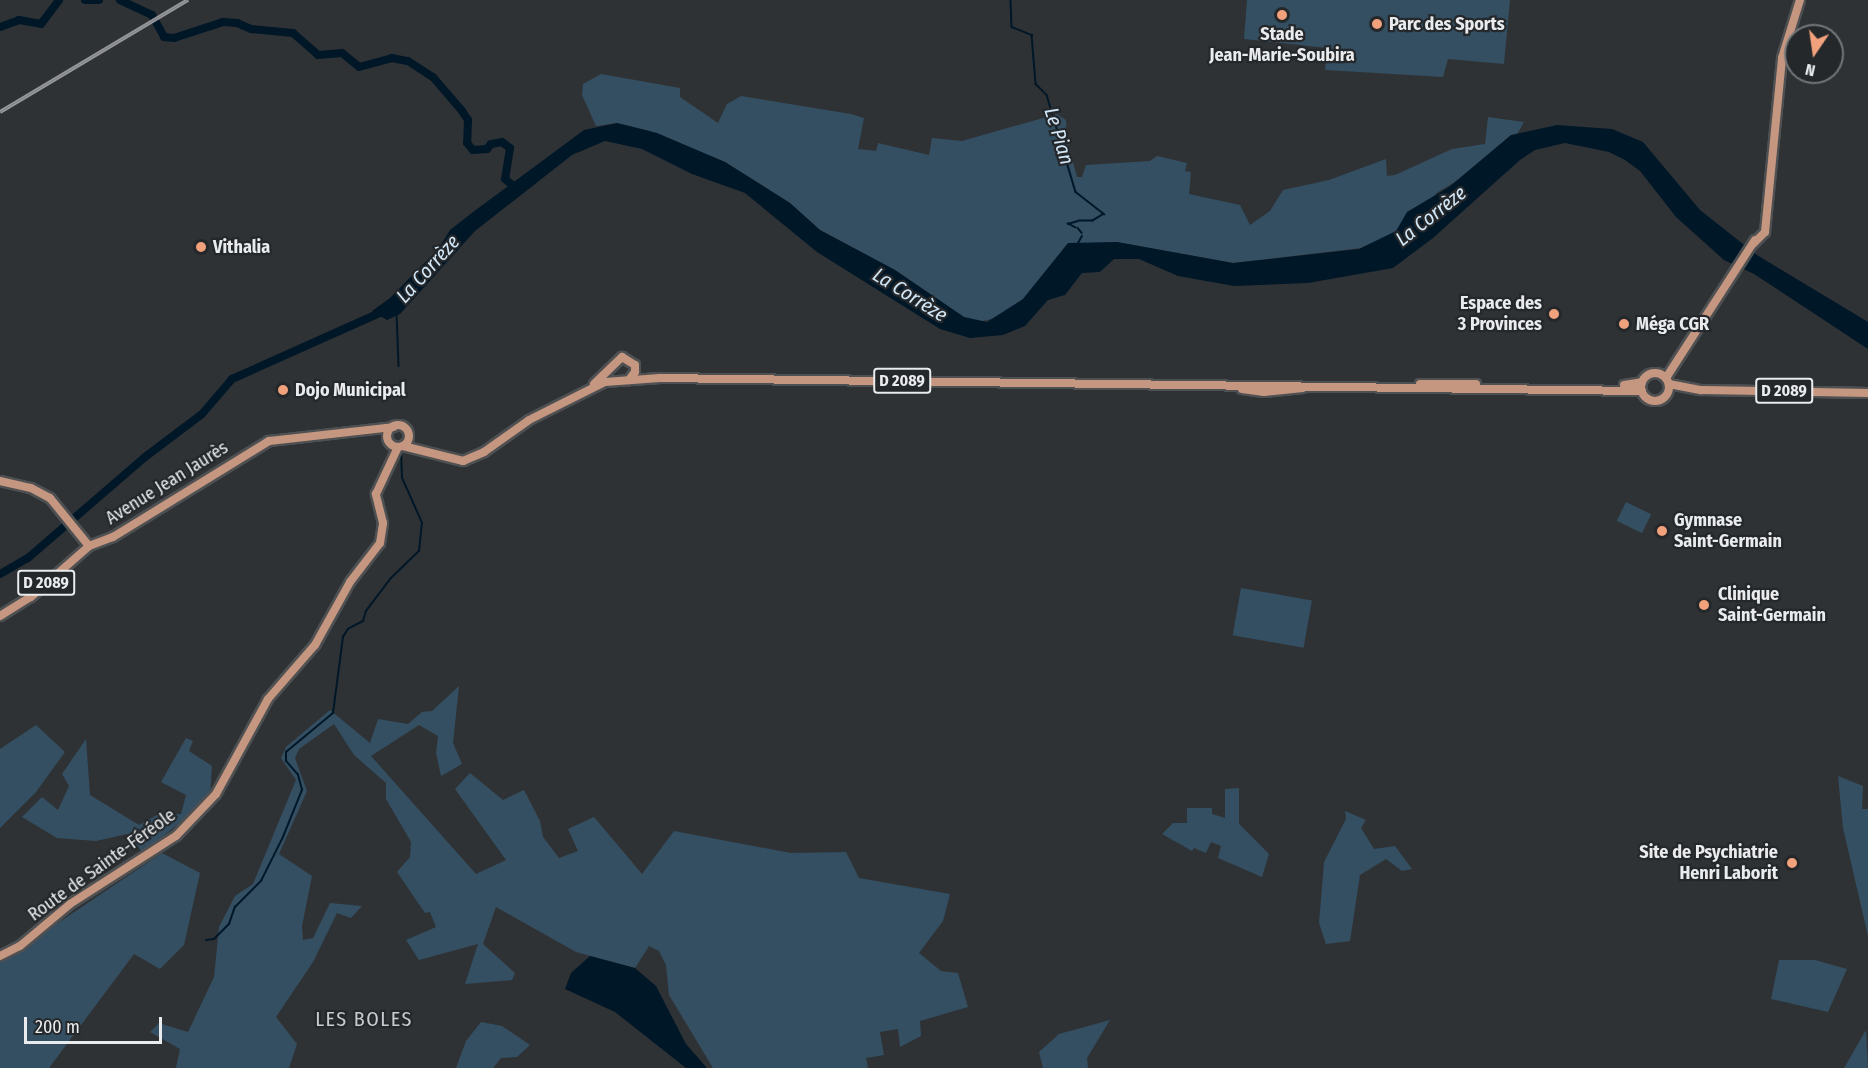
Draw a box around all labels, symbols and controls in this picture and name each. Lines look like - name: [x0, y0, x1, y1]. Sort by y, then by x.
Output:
- marker: Stade Jean-Marie-Soubira: [1275, 8, 1289, 22]
- place label: Parc des Sports: [1389, 13, 1505, 35]
- marker: Parc des Sports: [1370, 17, 1384, 31]
- place label: Stade Jean-Marie-Soubira: [1209, 24, 1355, 66]
- north arrow: [1784, 24, 1844, 84]
- text: N: [1803, 60, 1817, 80]
- water label: Le Pian: [1039, 104, 1079, 168]
- water label: La Corrèze: [1391, 181, 1471, 251]
- water label: La Corrèze: [391, 230, 465, 308]
- place label: Vithalia: [213, 236, 270, 258]
- marker: Vithalia: [194, 240, 208, 254]
- water label: La Corrèze: [868, 263, 952, 327]
- place label: Espace des 3 Provinces: [1458, 293, 1542, 336]
- marker: Espace des 3 Provinces: [1547, 307, 1561, 321]
- place label: Méga CGR: [1636, 313, 1709, 335]
- marker: Méga CGR: [1617, 317, 1631, 331]
- road number: D 2089: [872, 368, 932, 394]
- road number: D 2089: [1754, 378, 1814, 404]
- place label: Dojo Municipal: [295, 379, 406, 401]
- marker: Dojo Municipal: [276, 383, 290, 397]
- street label: Avenue Jean Jaurès: [102, 437, 232, 529]
- place label: Gymnase Saint-Germain: [1674, 510, 1782, 552]
- marker: Gymnase Saint-Germain: [1655, 524, 1669, 538]
- road number: D 2089: [16, 570, 76, 596]
- place label: Clinique Saint-Germain: [1718, 584, 1826, 626]
- marker: Clinique Saint-Germain: [1695, 596, 1713, 614]
- street label: Route de Sainte-Féréole: [24, 804, 180, 926]
- place label: Site de Psychiatrie Henri Laborit: [1639, 842, 1778, 884]
- marker: Site de Psychiatrie Henri Laborit: [1783, 854, 1801, 872]
- scale bar: [27, 1005, 165, 1043]
- district label: LES BOLES: [315, 1007, 413, 1031]
- text: 200 m: [35, 1016, 80, 1038]

